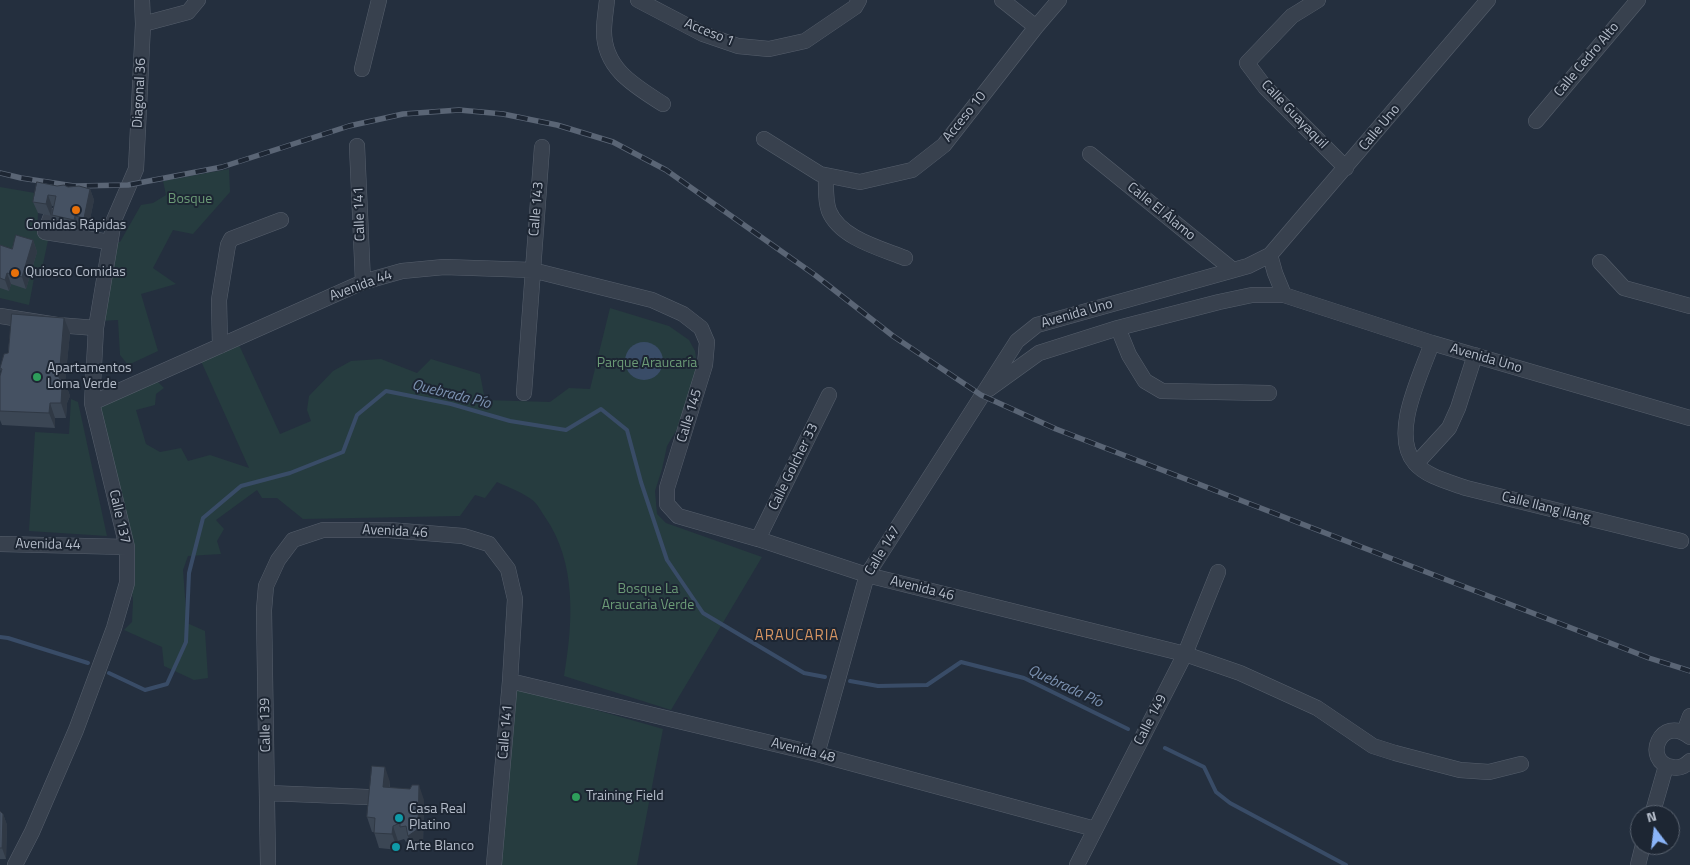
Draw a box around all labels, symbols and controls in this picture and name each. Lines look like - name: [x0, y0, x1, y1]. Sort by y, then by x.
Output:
- street label: Acceso 1: [682, 15, 736, 51]
- street label: Calle Cedro Alto: [1551, 19, 1623, 101]
- street label: Diagonal 36: [130, 57, 150, 129]
- street label: Calle Guayaquil: [1257, 77, 1331, 153]
- street label: Acceso 10: [940, 88, 990, 146]
- street label: Calle Uno: [1356, 101, 1404, 155]
- street label: Calle El Álamo: [1123, 179, 1199, 245]
- street label: Calle 143: [526, 181, 548, 237]
- street label: Calle 141: [351, 186, 369, 242]
- park label: Bosque: [168, 192, 212, 208]
- marker: Comidas Rápidas: [70, 204, 82, 216]
- place label: Comidas Rápidas: [26, 218, 126, 234]
- place label: Quiosco Comidas: [25, 265, 126, 281]
- marker: Quiosco Comidas: [9, 267, 21, 279]
- street label: Avenida 44: [327, 267, 395, 305]
- street label: Avenida Uno: [1039, 296, 1115, 332]
- street label: Avenida Uno: [1448, 341, 1524, 377]
- park label: Parque Araucaría: [597, 356, 697, 372]
- place label: Apartamentos Loma Verde: [47, 361, 132, 394]
- marker: Apartamentos Loma Verde: [31, 371, 43, 383]
- water label: Quebrada Pío: [410, 377, 492, 413]
- street label: Calle 145: [674, 387, 706, 445]
- street label: Calle Golcher 33: [766, 421, 822, 513]
- street label: Calle 137: [105, 488, 133, 546]
- street label: Calle Ilang Ilang: [1500, 489, 1592, 527]
- street label: Avenida 46: [362, 522, 428, 542]
- street label: Calle 147: [862, 523, 904, 579]
- street label: Avenida 44: [15, 536, 81, 554]
- street label: Avenida 46: [888, 573, 956, 605]
- park label: Bosque La Araucaria Verde: [602, 582, 694, 614]
- district label: ARAUCARIA: [754, 627, 840, 645]
- water label: Quebrada Pío: [1025, 662, 1105, 712]
- street label: Calle 149: [1131, 692, 1171, 748]
- street label: Calle 139: [257, 697, 275, 753]
- street label: Calle 141: [495, 704, 517, 760]
- street label: Avenida 48: [769, 735, 837, 767]
- place label: Training Field: [586, 789, 664, 805]
- marker: Training Field: [570, 791, 582, 803]
- place label: Casa Real Platino: [409, 802, 466, 834]
- north arrow: [1630, 805, 1680, 855]
- text: N: [1644, 805, 1659, 827]
- marker: Casa Real Platino: [393, 812, 405, 824]
- place label: Arte Blanco: [406, 839, 474, 855]
- marker: Arte Blanco: [390, 841, 402, 853]

